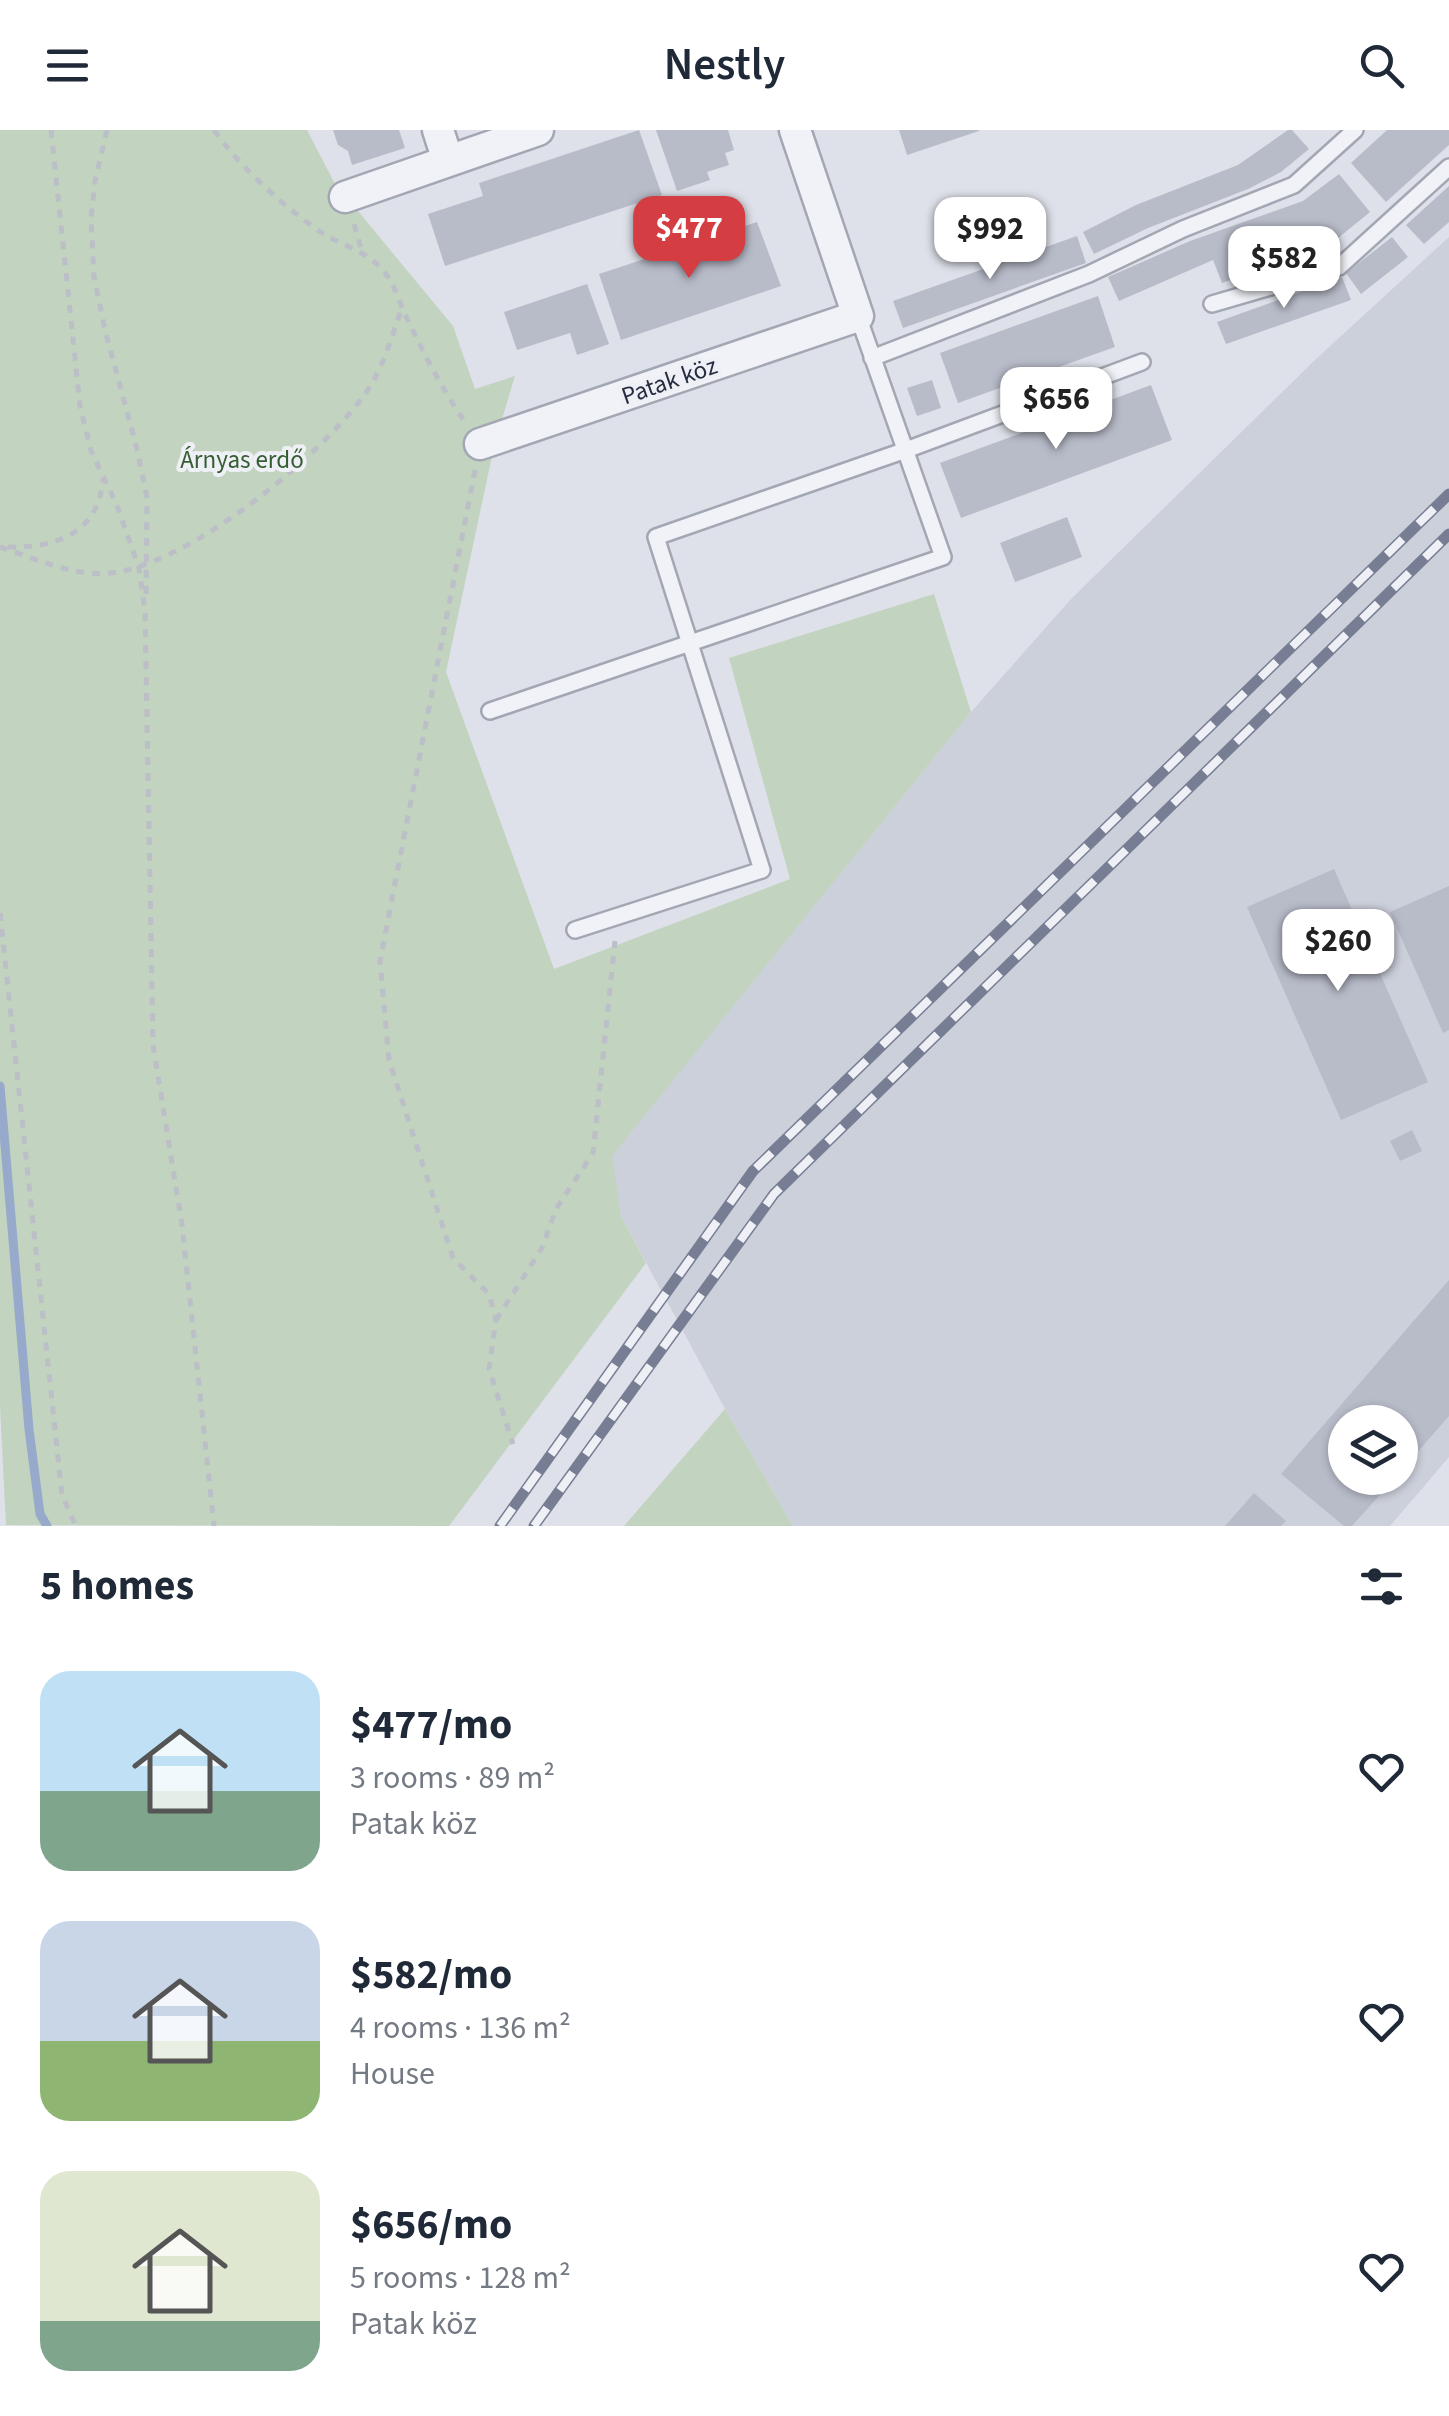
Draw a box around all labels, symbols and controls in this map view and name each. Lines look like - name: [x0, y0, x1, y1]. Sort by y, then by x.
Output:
- text: Nestly: [664, 33, 785, 97]
- icon: menu: [40, 38, 95, 93]
- icon: search: [1354, 38, 1409, 93]
- pin: $477: [630, 196, 748, 281]
- pin: $992: [931, 197, 1049, 282]
- text: $477: [655, 205, 723, 251]
- text: $992: [956, 206, 1024, 252]
- pin: $582: [1225, 226, 1343, 311]
- text: $582: [1250, 235, 1318, 281]
- street label: Patak köz: [617, 348, 722, 414]
- pin: $656: [997, 367, 1115, 452]
- text: $656: [1022, 376, 1090, 422]
- park label: Árnyas erdő: [180, 442, 304, 478]
- pin: $260: [1279, 909, 1397, 994]
- text: $260: [1304, 918, 1372, 964]
- map controls: [1328, 1405, 1418, 1495]
- button: layers: [1328, 1405, 1418, 1495]
- text: 5 homes: [40, 1556, 194, 1616]
- icon: filters: [1354, 1559, 1409, 1614]
- text: $477/mo: [350, 1695, 512, 1755]
- icon: home: [120, 1711, 240, 1831]
- icon: heart: [1354, 1744, 1409, 1799]
- text: 3 rooms · 89 m²: [350, 1755, 555, 1801]
- text: Patak köz: [350, 1801, 477, 1847]
- text: $582/mo: [350, 1945, 512, 2005]
- icon: home: [120, 1961, 240, 2081]
- icon: heart: [1354, 1994, 1409, 2049]
- text: 4 rooms · 136 m²: [350, 2005, 571, 2051]
- text: House: [350, 2051, 435, 2097]
- text: $656/mo: [350, 2195, 512, 2255]
- icon: home: [120, 2211, 240, 2331]
- icon: heart: [1354, 2244, 1409, 2299]
- text: 5 rooms · 128 m²: [350, 2255, 571, 2301]
- text: Patak köz: [350, 2301, 477, 2347]

